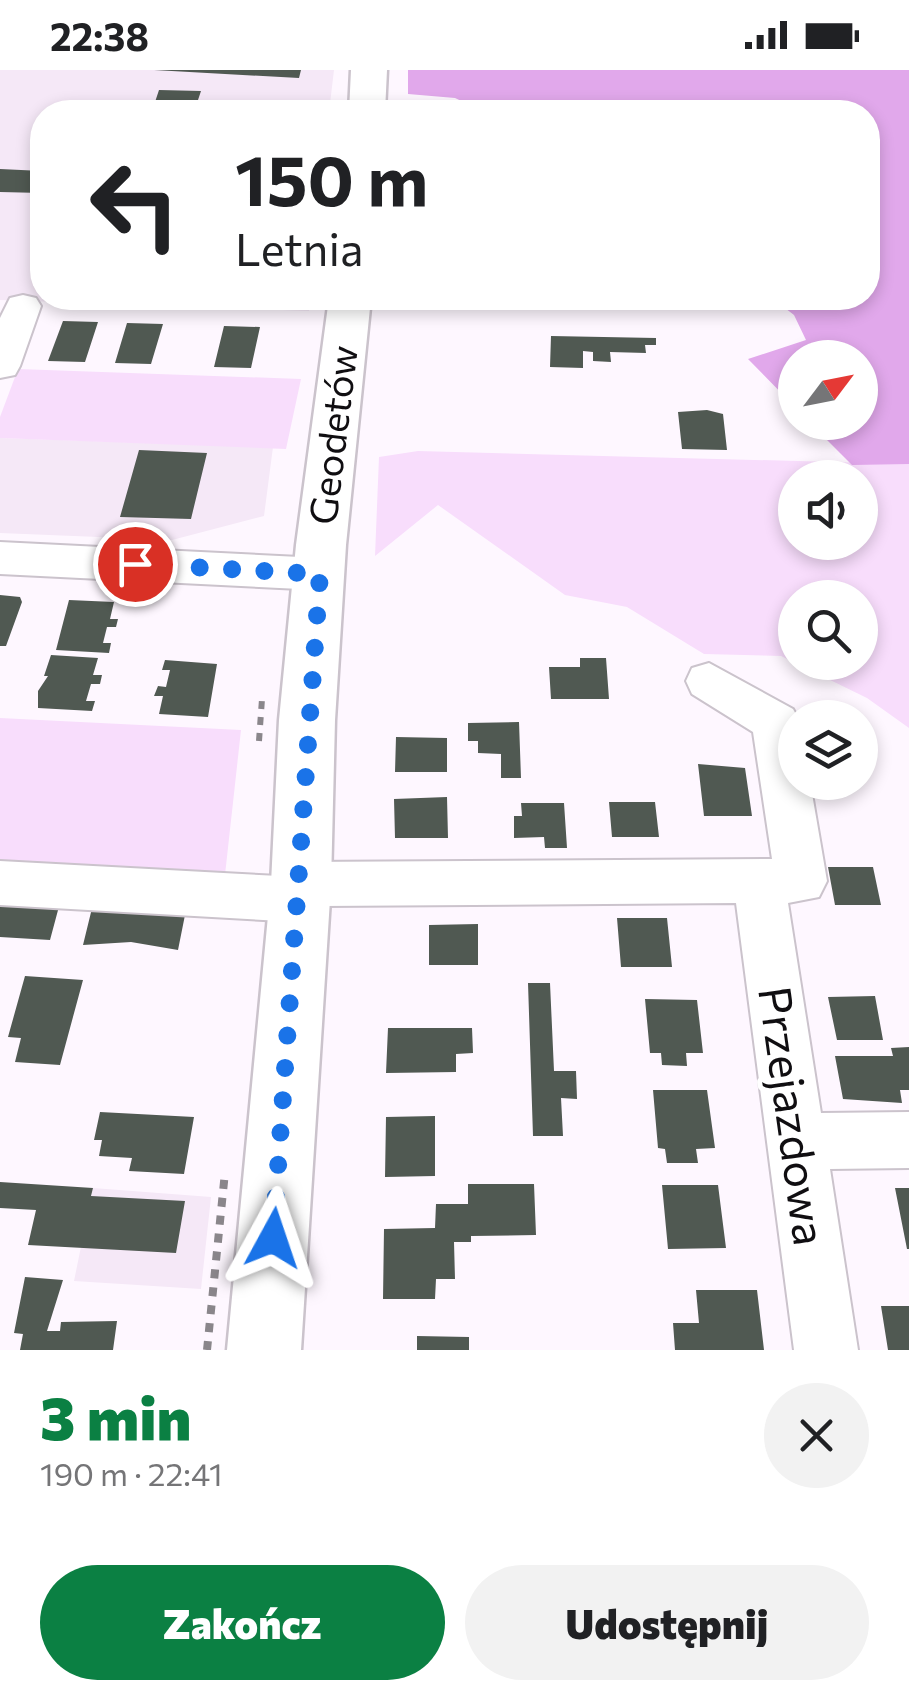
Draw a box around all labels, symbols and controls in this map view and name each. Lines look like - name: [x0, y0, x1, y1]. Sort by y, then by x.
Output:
- text: 22:38: [50, 12, 149, 59]
- text: 150 m: [235, 135, 428, 220]
- icon: left: [70, 140, 200, 270]
- text: Letnia: [235, 220, 364, 275]
- north arrow: [778, 340, 878, 440]
- map controls: [778, 340, 878, 800]
- street label: Geodetów: [297, 342, 366, 527]
- button: sound: [778, 460, 878, 560]
- pin: [93, 522, 178, 607]
- icon: arrive: [108, 537, 163, 592]
- button: search: [778, 580, 878, 680]
- button: layers: [778, 700, 878, 800]
- street label: Przejazdowa: [749, 983, 840, 1249]
- position arrow: [221, 1186, 325, 1290]
- text: 3 min: [40, 1379, 191, 1452]
- button: close: [764, 1383, 869, 1488]
- text: 190 m · 22:41: [40, 1453, 223, 1493]
- button: Zakończ: [40, 1565, 445, 1680]
- button: Udostępnij: [465, 1565, 869, 1680]

